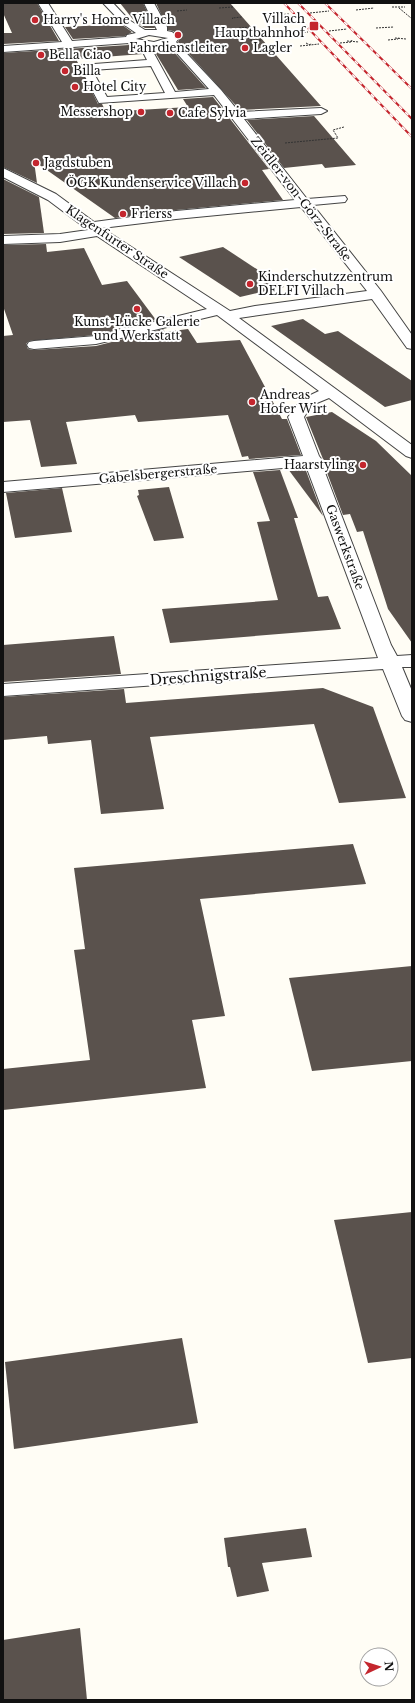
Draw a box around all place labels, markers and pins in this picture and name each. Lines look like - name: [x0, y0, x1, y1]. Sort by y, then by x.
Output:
- place label: Villach Hauptbahnhof: [214, 11, 307, 40]
- place label: Harry's Home Villach: [43, 12, 175, 27]
- marker: Harry's Home Villach: [30, 15, 40, 25]
- marker: Villach Hauptbahnhof: [308, 20, 320, 32]
- marker: Fahrdienstleiter: [173, 30, 183, 40]
- place label: Fahrdienstleiter: [129, 40, 227, 55]
- place label: Lagler: [253, 40, 292, 55]
- marker: Lagler: [240, 43, 250, 53]
- place label: Bella Ciao: [49, 47, 111, 62]
- marker: Bella Ciao: [36, 50, 46, 60]
- place label: Billa: [73, 63, 101, 78]
- marker: Billa: [60, 66, 70, 76]
- place label: Hotel City: [83, 79, 147, 94]
- marker: Hotel City: [70, 82, 80, 92]
- place label: Messershop: [60, 104, 133, 119]
- place label: Cafe Sylvia: [178, 105, 247, 120]
- marker: Messershop: [136, 107, 146, 117]
- marker: Cafe Sylvia: [165, 108, 175, 118]
- place label: Jagdstuben: [42, 155, 111, 170]
- marker: Jagdstuben: [31, 158, 41, 168]
- place label: ÖGK Kundenservice Villach: [66, 174, 237, 190]
- marker: ÖGK Kundenservice Villach: [240, 178, 250, 188]
- place label: Frierss: [131, 206, 172, 221]
- marker: Frierss: [118, 209, 128, 219]
- place label: Kinderschutzzentrum DELFI Villach: [258, 269, 393, 298]
- marker: Kinderschutzzentrum DELFI Villach: [245, 279, 255, 289]
- marker: Kunst-Lücke Galerie und Werkstatt: [132, 304, 142, 314]
- place label: Kunst-Lücke Galerie und Werkstatt: [74, 314, 200, 343]
- place label: Andreas Hofer Wirt: [259, 387, 328, 416]
- marker: Andreas Hofer Wirt: [247, 397, 257, 407]
- place label: Haarstyling: [284, 457, 356, 472]
- marker: Haarstyling: [358, 460, 368, 470]

